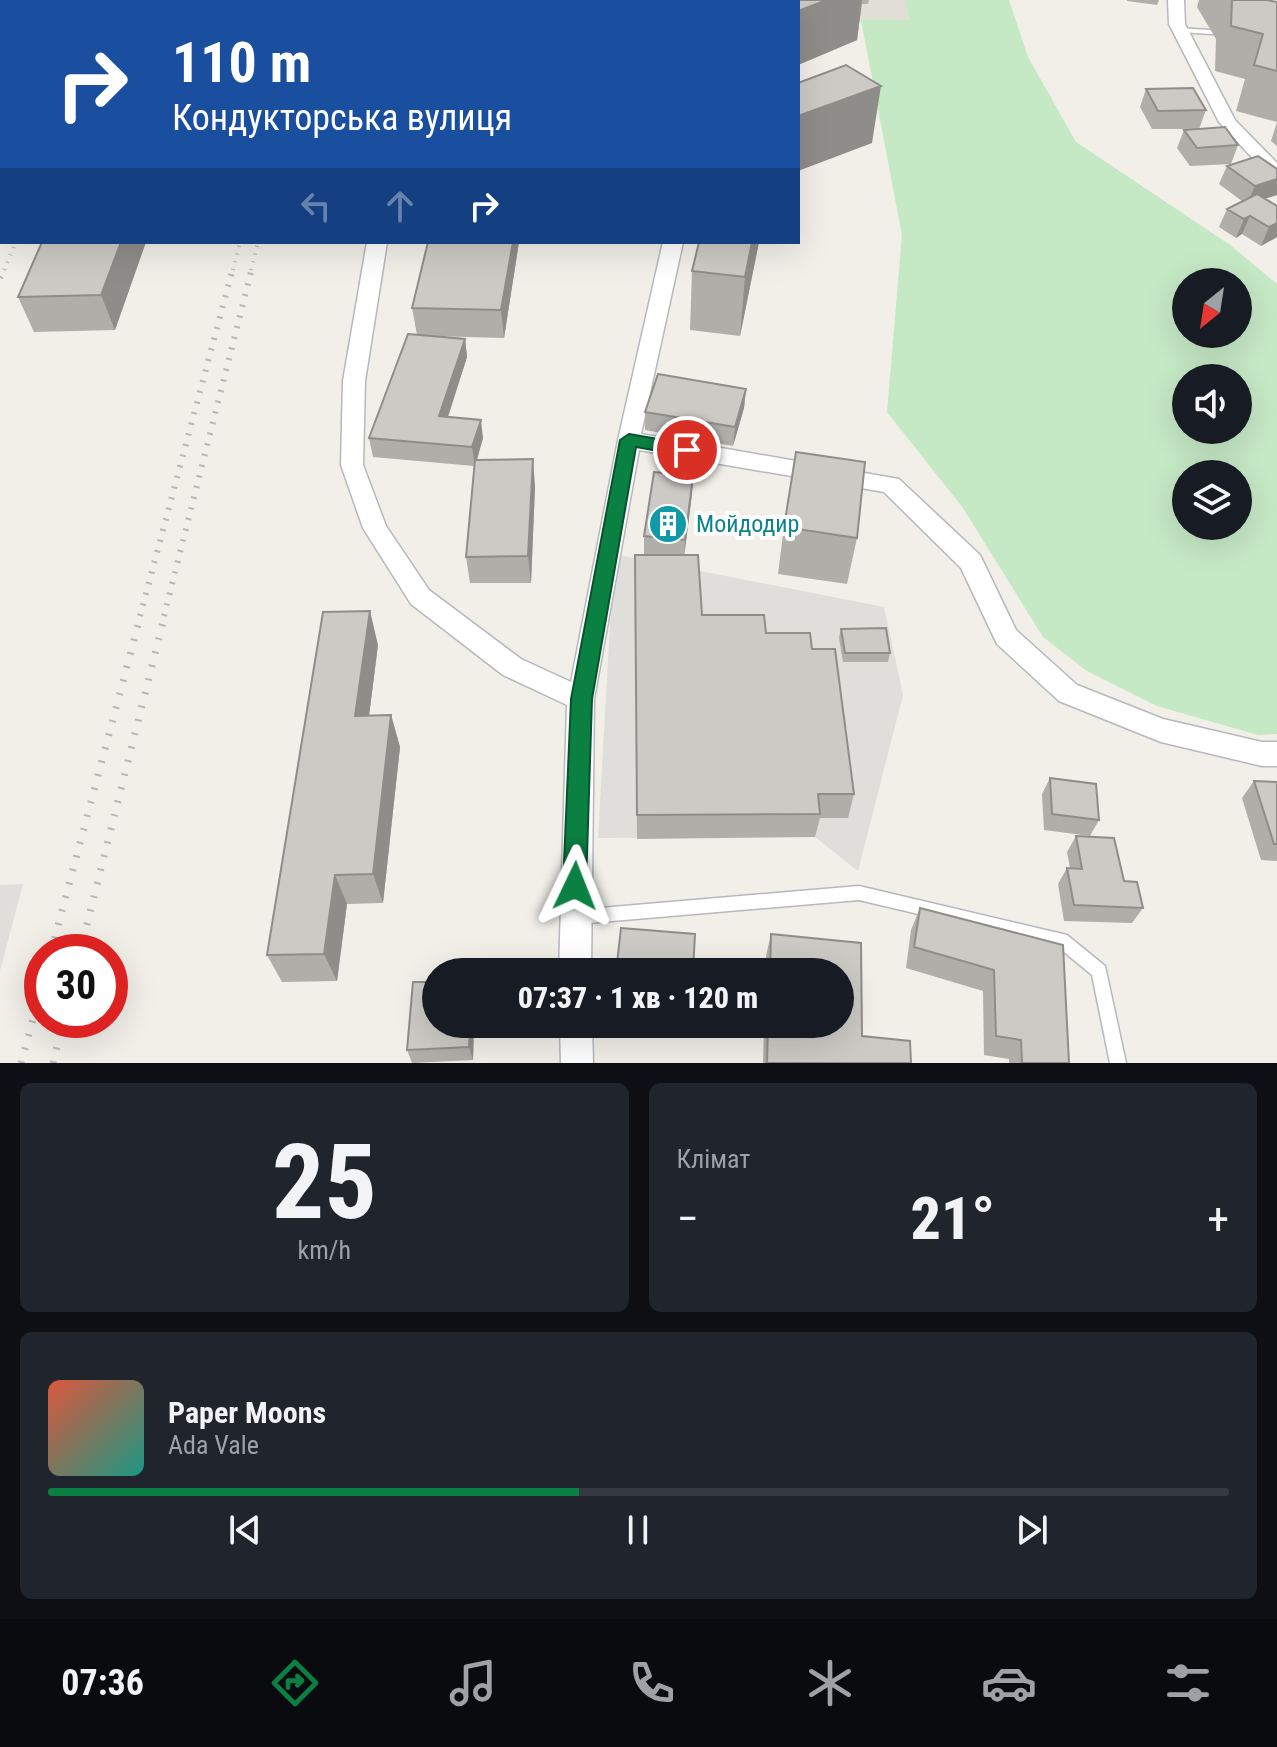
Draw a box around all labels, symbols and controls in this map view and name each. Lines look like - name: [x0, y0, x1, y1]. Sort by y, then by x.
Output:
- text: 110 m: [172, 30, 311, 96]
- icon: right: [40, 32, 144, 136]
- text: Кондукторська вулиця: [172, 97, 512, 139]
- icon: left: [294, 184, 338, 228]
- icon: ahead: [378, 184, 422, 228]
- icon: right: [462, 184, 506, 228]
- north arrow: [1172, 268, 1252, 348]
- map controls: [1172, 268, 1252, 540]
- button: sound: [1172, 364, 1252, 444]
- pin: [653, 416, 721, 484]
- icon: arrive: [665, 428, 709, 472]
- button: layers: [1172, 460, 1252, 540]
- building icon: Мойдодир: [647, 503, 689, 545]
- place label: Мойдодир: [696, 510, 799, 538]
- position arrow: [533, 844, 617, 928]
- speed limit sign: 30: [24, 934, 128, 1038]
- text: 07:37 · 1 хв · 120 m: [518, 980, 758, 1015]
- text: 25: [272, 1122, 377, 1243]
- text: Клімат: [677, 1144, 750, 1174]
- text: 21°: [911, 1183, 995, 1254]
- text: −: [677, 1193, 699, 1245]
- text: +: [1207, 1193, 1229, 1245]
- text: km/h: [298, 1235, 351, 1265]
- text: Paper Moons: [168, 1395, 326, 1430]
- text: Ada Vale: [168, 1430, 259, 1460]
- icon: previous: [223, 1508, 267, 1552]
- icon: pause: [616, 1508, 660, 1552]
- icon: next: [1010, 1508, 1054, 1552]
- icon: directions: [267, 1655, 323, 1711]
- icon: music: [445, 1655, 501, 1711]
- icon: phone: [624, 1655, 680, 1711]
- icon: climate: [802, 1655, 858, 1711]
- icon: car: [981, 1655, 1037, 1711]
- icon: filters: [1160, 1655, 1216, 1711]
- text: 07:36: [61, 1662, 144, 1704]

